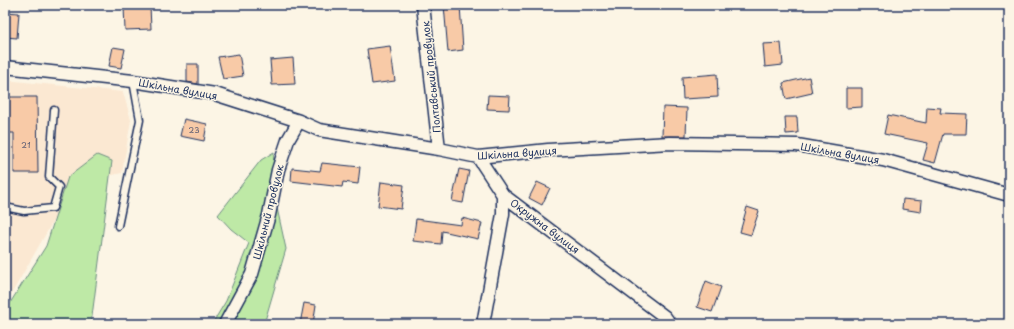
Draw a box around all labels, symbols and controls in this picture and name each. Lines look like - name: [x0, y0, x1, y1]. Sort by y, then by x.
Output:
- street label: Полтавський провулок: [417, 20, 445, 134]
- street label: Шкільна вулиця: [137, 74, 219, 103]
- house number: 23: [189, 124, 199, 136]
- street label: Шкільна вулиця: [799, 138, 881, 167]
- house number: 21: [21, 139, 31, 151]
- street label: Шкільна вулиця: [477, 142, 557, 163]
- street label: Шкільний провулок: [248, 163, 288, 261]
- street label: Окружна вулиця: [508, 195, 583, 257]

